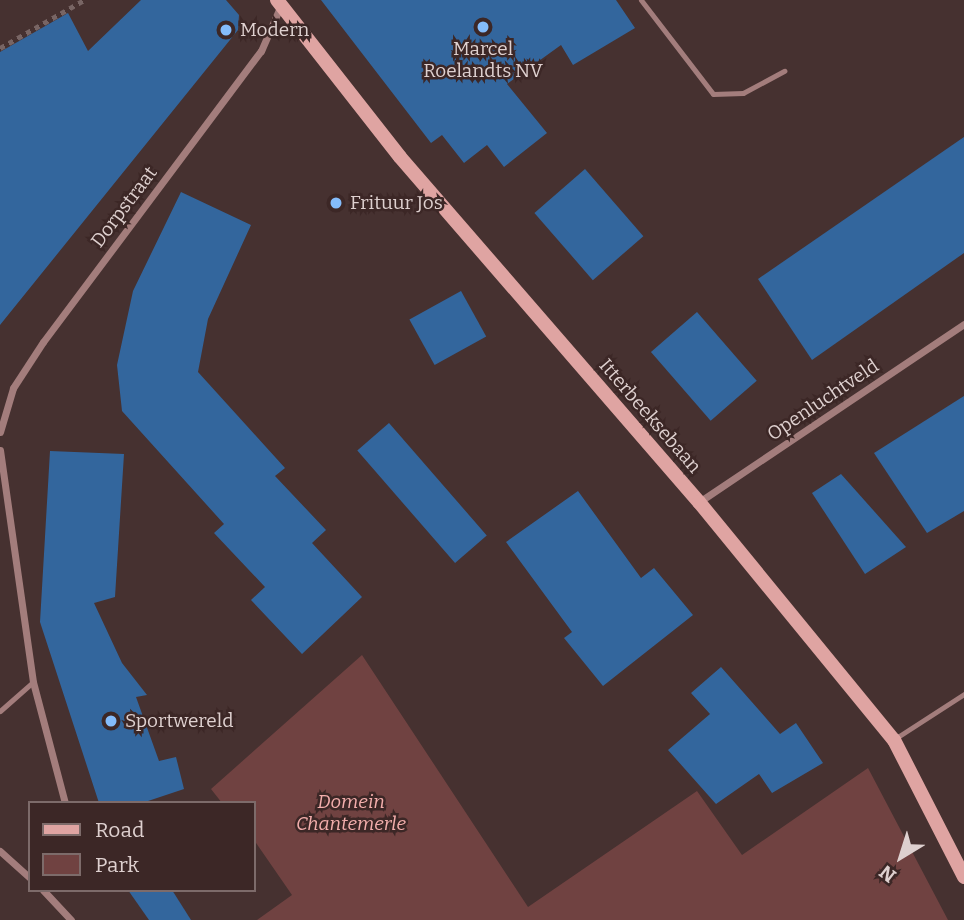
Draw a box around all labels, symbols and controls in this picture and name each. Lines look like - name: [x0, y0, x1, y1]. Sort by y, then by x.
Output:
- place label: Modern: [240, 19, 309, 41]
- marker: Marcel Roelandts NV: [475, 19, 491, 35]
- marker: Modern: [218, 22, 234, 38]
- place label: Marcel Roelandts NV: [423, 38, 543, 82]
- street label: Dorpstraat: [86, 162, 162, 252]
- place label: Frituur Jos: [350, 192, 443, 214]
- marker: Frituur Jos: [328, 195, 344, 211]
- street label: Itterbeeksebaan: [594, 354, 706, 478]
- street label: Openluchtveld: [763, 354, 883, 446]
- place label: Sportwereld: [125, 710, 233, 732]
- marker: Sportwereld: [103, 713, 119, 729]
- park label: Domein Chantemerle: [296, 791, 406, 835]
- legend: [28, 801, 256, 892]
- text: Road: [95, 817, 144, 843]
- north arrow: [866, 822, 936, 892]
- text: Park: [95, 852, 139, 878]
- text: N: [875, 860, 901, 888]

